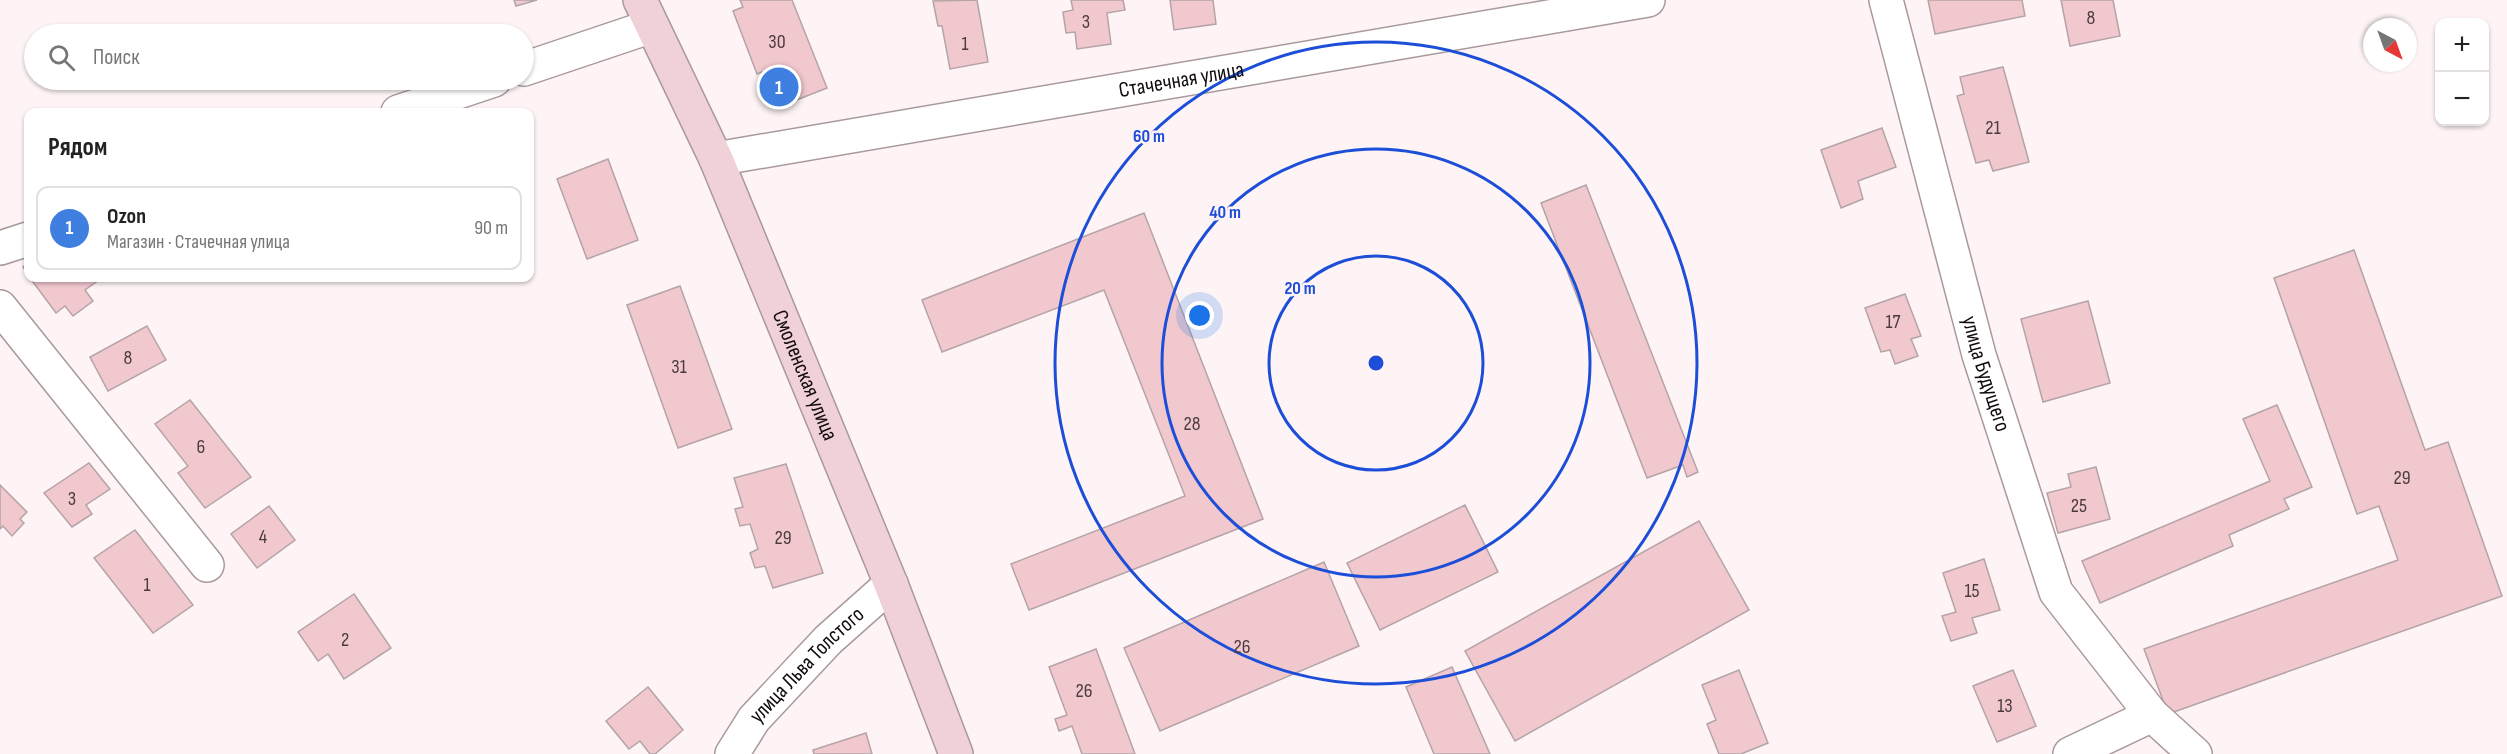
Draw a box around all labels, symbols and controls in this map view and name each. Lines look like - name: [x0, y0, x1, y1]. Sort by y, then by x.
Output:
- house number: 8: [2087, 6, 2095, 30]
- house number: 3: [1082, 10, 1090, 34]
- north arrow: [2363, 18, 2417, 72]
- map controls: [2435, 18, 2489, 126]
- button: +: [2435, 18, 2489, 72]
- search box: [24, 24, 534, 90]
- house number: 30: [768, 30, 786, 54]
- house number: 1: [962, 32, 969, 56]
- icon: search: [45, 41, 78, 74]
- text: Поиск: [93, 44, 139, 71]
- street label: Стачечная улица: [1117, 56, 1246, 104]
- pin: 1: [760, 64, 798, 110]
- button: −: [2435, 72, 2489, 126]
- house number: 21: [1985, 116, 2001, 140]
- text: 60 m: [1133, 126, 1165, 147]
- text: Рядом: [48, 132, 107, 163]
- text: 40 m: [1209, 202, 1241, 223]
- text: Ozon: [107, 203, 146, 230]
- text: 1: [66, 216, 73, 240]
- text: 90 m: [474, 216, 508, 240]
- text: Магазин · Стачечная улица: [107, 230, 290, 254]
- text: 20 m: [1284, 278, 1316, 299]
- your location: [1185, 301, 1214, 330]
- street label: Смоленская улица: [766, 306, 844, 444]
- house number: 17: [1886, 310, 1900, 334]
- street label: улица Будущего: [1956, 313, 2016, 435]
- house number: 8: [124, 346, 132, 370]
- centre of rings: [1366, 353, 1386, 373]
- house number: 31: [671, 355, 687, 379]
- house number: 28: [1184, 412, 1201, 436]
- house number: 6: [197, 435, 205, 459]
- house number: 29: [2393, 466, 2411, 490]
- house number: 3: [68, 487, 76, 511]
- house number: 25: [2071, 494, 2087, 518]
- house number: 4: [259, 525, 267, 549]
- house number: 29: [774, 526, 792, 550]
- house number: 1: [144, 573, 151, 597]
- house number: 15: [1964, 579, 1980, 603]
- street label: улица Льва Толстого: [744, 601, 870, 729]
- house number: 2: [341, 628, 349, 652]
- house number: 26: [1234, 635, 1251, 659]
- house number: 26: [1076, 679, 1093, 703]
- house number: 13: [1997, 694, 2013, 718]

